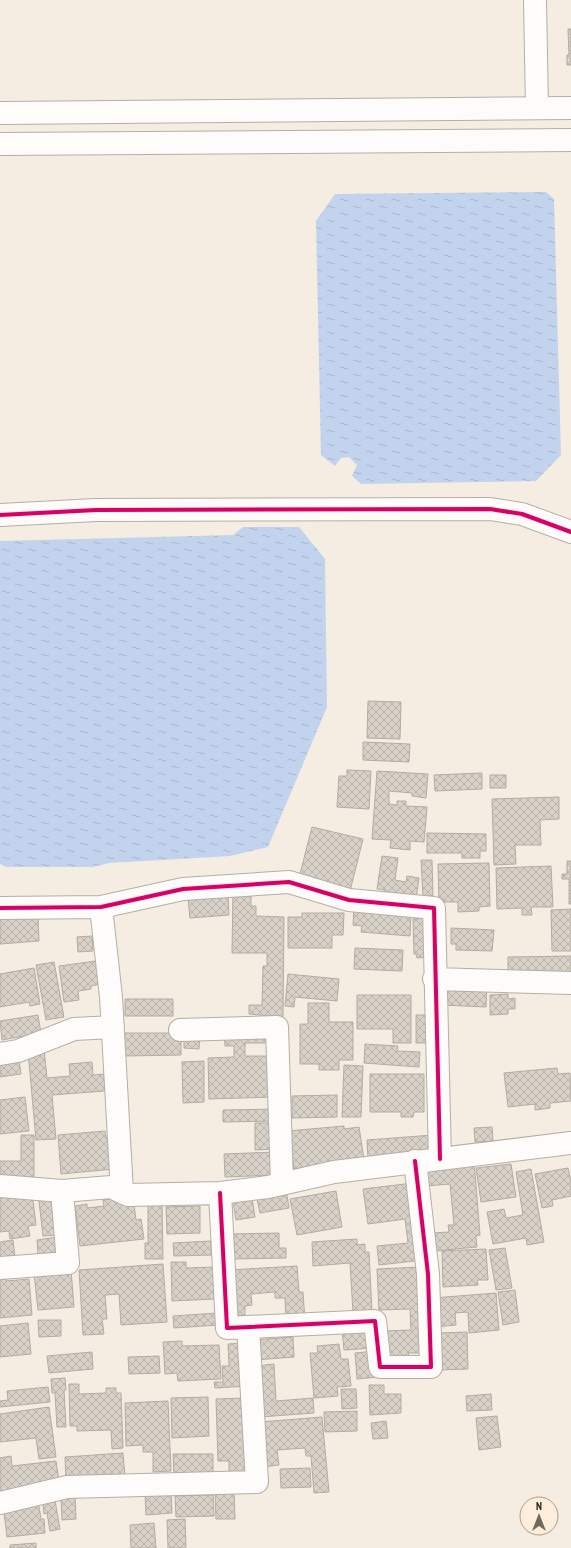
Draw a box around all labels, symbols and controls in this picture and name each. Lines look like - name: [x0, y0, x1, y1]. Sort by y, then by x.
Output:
- north arrow: [519, 1496, 559, 1536]
- text: N: [536, 1499, 542, 1513]

